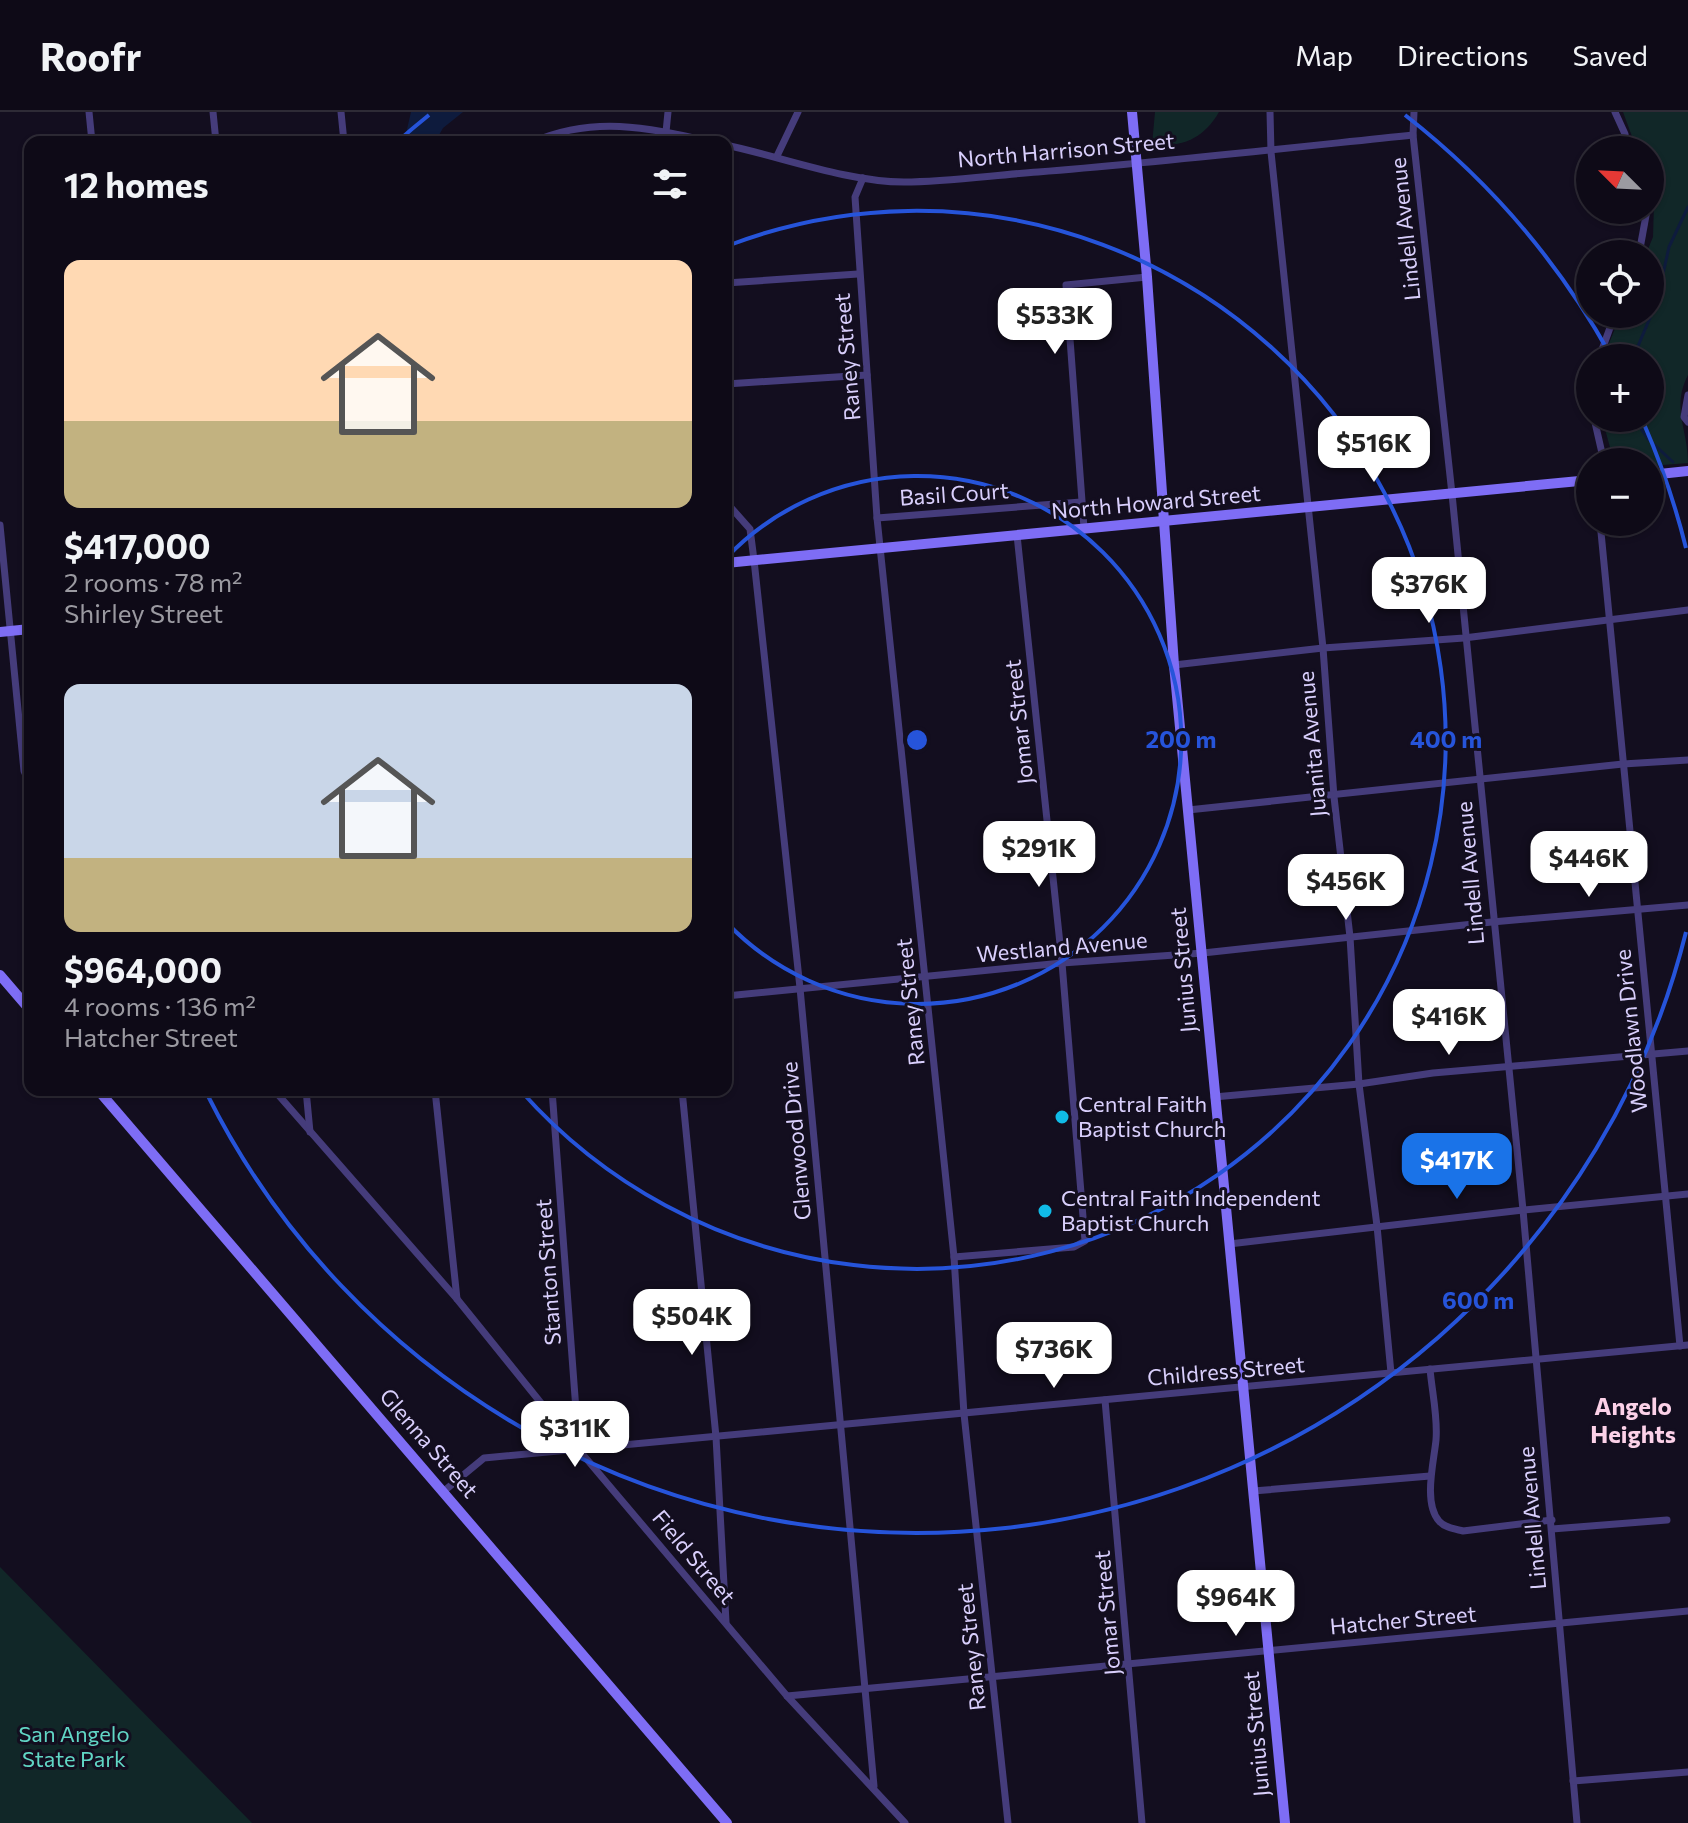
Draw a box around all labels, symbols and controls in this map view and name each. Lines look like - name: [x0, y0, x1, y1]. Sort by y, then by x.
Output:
- text: Roofr: [40, 32, 141, 79]
- text: Map: [1295, 38, 1353, 72]
- text: Directions: [1397, 38, 1528, 72]
- text: Saved: [1572, 38, 1648, 72]
- street label: North Harrison Street: [956, 127, 1176, 172]
- north arrow: [1576, 136, 1664, 224]
- map controls: [1576, 136, 1664, 536]
- street label: Lindell Avenue: [1384, 156, 1425, 302]
- icon: filters: [648, 162, 692, 206]
- text: 12 homes: [64, 163, 209, 205]
- button: locate: [1576, 240, 1664, 328]
- pin: $533K: [999, 288, 1111, 356]
- street label: Raney Street: [827, 292, 866, 422]
- text: $533K: [1016, 298, 1094, 329]
- icon: home: [306, 312, 450, 456]
- button: +: [1576, 344, 1664, 432]
- pin: $516K: [1318, 416, 1430, 484]
- text: $516K: [1336, 426, 1412, 457]
- button: −: [1576, 448, 1664, 536]
- street label: Basil Court: [898, 476, 1010, 511]
- street label: North Howard Street: [1050, 479, 1262, 524]
- text: $417,000: [64, 524, 211, 566]
- pin: $376K: [1373, 557, 1485, 625]
- text: 2 rooms · 78 m²: [64, 566, 243, 597]
- text: $376K: [1390, 567, 1468, 598]
- text: Shirley Street: [64, 597, 223, 628]
- street label: Jomar Street: [999, 658, 1038, 786]
- street label: Juanita Avenue: [1292, 670, 1331, 818]
- text: 200 m: [1146, 724, 1216, 753]
- text: 400 m: [1410, 724, 1482, 753]
- centre of rings: [903, 726, 931, 754]
- icon: home: [306, 736, 450, 880]
- street label: Lindell Avenue: [1450, 800, 1489, 946]
- pin: $291K: [983, 821, 1095, 889]
- text: $291K: [1001, 831, 1077, 862]
- pin: $446K: [1533, 831, 1645, 899]
- text: $446K: [1548, 841, 1630, 872]
- pin: $456K: [1290, 854, 1402, 922]
- text: $456K: [1306, 864, 1386, 895]
- street label: Junius Street: [1164, 906, 1201, 1034]
- street label: Westland Avenue: [975, 926, 1149, 967]
- street label: Raney Street: [889, 937, 930, 1067]
- text: $964,000: [64, 948, 222, 990]
- street label: Woodlawn Drive: [1608, 948, 1653, 1114]
- pin: $416K: [1393, 989, 1505, 1057]
- text: 4 rooms · 136 m²: [64, 990, 256, 1021]
- text: $416K: [1411, 999, 1487, 1030]
- text: Hatcher Street: [64, 1021, 238, 1052]
- street label: Glenwood Drive: [775, 1061, 816, 1222]
- place label: Central Faith Baptist Church: [1078, 1090, 1226, 1142]
- marker: Central Faith Baptist Church: [1053, 1108, 1071, 1126]
- pin: $417K: [1401, 1133, 1513, 1201]
- text: $417K: [1420, 1143, 1494, 1174]
- place label: Central Faith Independent Baptist Church: [1061, 1184, 1321, 1236]
- street label: Stanton Street: [529, 1198, 566, 1346]
- marker: Central Faith Independent Baptist Church: [1036, 1202, 1054, 1220]
- text: 600 m: [1442, 1285, 1514, 1314]
- pin: $504K: [636, 1289, 748, 1357]
- text: $504K: [651, 1299, 733, 1330]
- pin: $736K: [998, 1322, 1110, 1390]
- text: $736K: [1015, 1332, 1093, 1363]
- street label: Childress Street: [1146, 1350, 1306, 1391]
- street label: Glenna Street: [374, 1382, 484, 1503]
- district label: Angelo Heights: [1590, 1391, 1676, 1448]
- pin: $311K: [519, 1401, 631, 1469]
- text: $311K: [539, 1411, 611, 1442]
- street label: Lindell Avenue: [1512, 1445, 1551, 1591]
- street label: Field Street: [647, 1504, 742, 1609]
- street label: Jomar Street: [1088, 1549, 1125, 1677]
- pin: $964K: [1180, 1570, 1292, 1638]
- text: $964K: [1195, 1580, 1277, 1611]
- street label: Raney Street: [950, 1582, 991, 1712]
- street label: Hatcher Street: [1328, 1600, 1477, 1639]
- street label: Junius Street: [1237, 1670, 1274, 1798]
- park label: San Angelo State Park: [18, 1720, 130, 1772]

